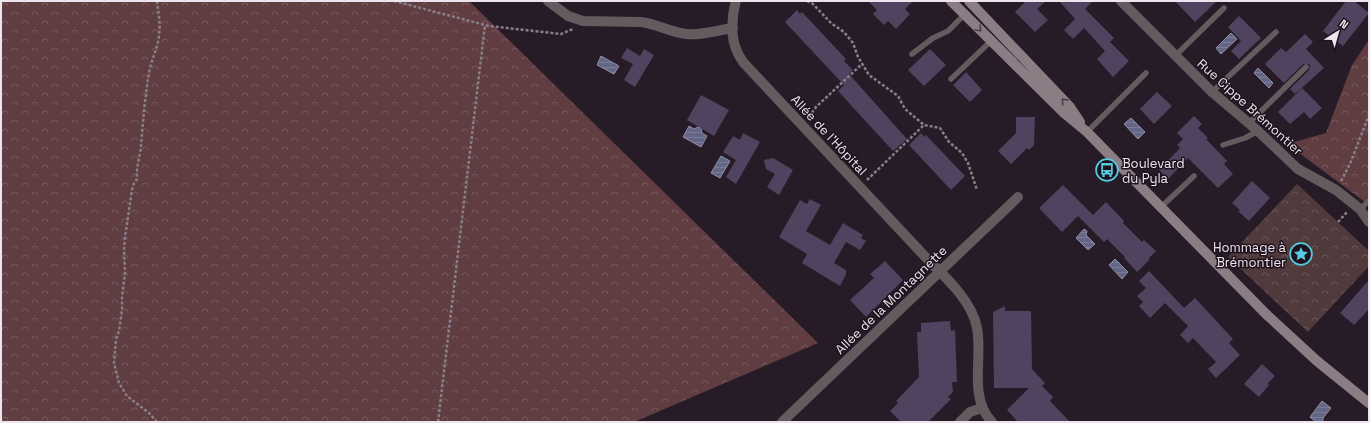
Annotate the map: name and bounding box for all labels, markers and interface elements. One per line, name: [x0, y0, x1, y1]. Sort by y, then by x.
north arrow: [1318, 12, 1358, 52]
text: N: [1337, 16, 1351, 32]
one-way arrow: [974, 24, 982, 32]
street label: Rue Cippe Brémontier: [1194, 55, 1306, 159]
street label: Allée de l’Hôpital: [787, 91, 871, 179]
one-way arrow: [1061, 98, 1068, 105]
place label: Boulevard du Pyla: [1122, 155, 1185, 187]
bus stop icon: Boulevard du Pyla: [1094, 157, 1120, 183]
place label: Hommage à Brémontier: [1213, 239, 1287, 271]
place icon: Hommage à Brémontier: [1288, 241, 1314, 267]
street label: Allée de la Montagnette: [832, 242, 950, 358]

